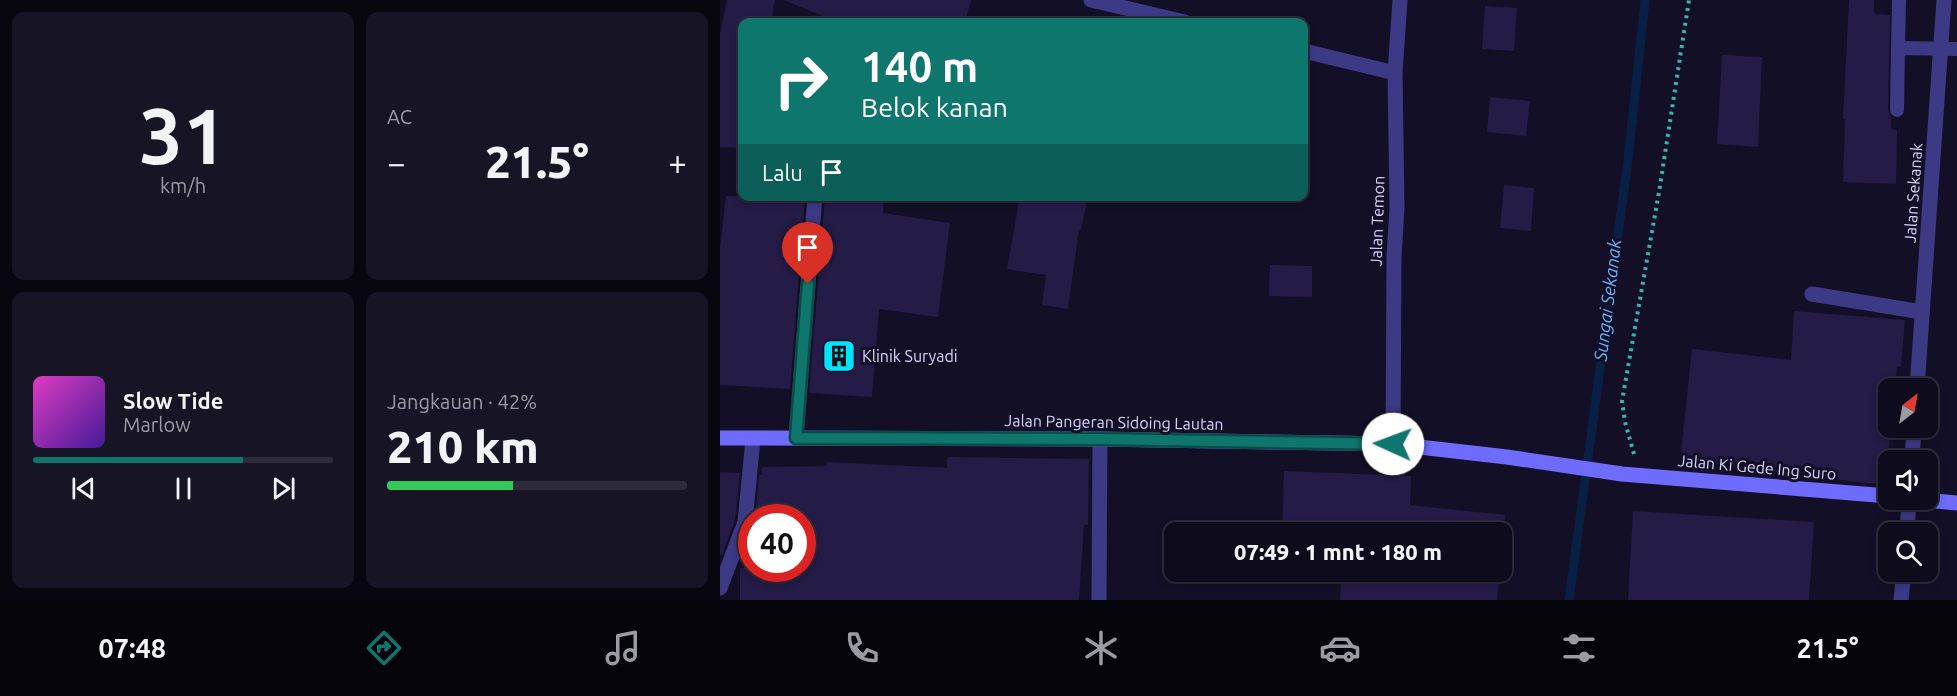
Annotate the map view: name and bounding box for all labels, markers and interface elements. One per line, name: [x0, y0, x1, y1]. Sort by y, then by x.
icon: right: [762, 42, 840, 120]
text: 140 m: [861, 43, 978, 90]
text: 31: [139, 91, 227, 179]
text: Belok kanan: [861, 92, 1008, 122]
text: AC: [387, 105, 412, 128]
text: 21.5°: [485, 136, 589, 187]
street label: Jalan Sekanak: [1901, 142, 1925, 244]
text: −: [387, 144, 406, 181]
text: +: [668, 144, 687, 181]
icon: arrive: [815, 156, 848, 189]
text: Lalu: [762, 160, 803, 185]
text: km/h: [160, 174, 206, 197]
street label: Jalan Temon: [1366, 175, 1388, 267]
pin: [782, 222, 833, 284]
icon: arrive: [791, 231, 824, 264]
water label: Sungai Sekanak: [1589, 237, 1624, 363]
building icon: Klinik Suryadi: [821, 338, 857, 374]
place label: Klinik Suryadi: [862, 347, 958, 365]
north arrow: [1878, 378, 1938, 438]
map controls: [1878, 378, 1938, 582]
text: Slow Tide: [123, 388, 223, 413]
text: Jangkauan · 42%: [387, 390, 537, 413]
street label: Jalan Pangeran Sidoing Lautan: [1004, 411, 1224, 433]
position arrow: [1361, 412, 1425, 476]
text: Marlow: [123, 413, 191, 436]
text: 210 km: [387, 421, 539, 472]
button: sound: [1878, 450, 1938, 510]
street label: Jalan Ki Gede Ing Suro: [1677, 451, 1837, 483]
icon: previous: [67, 472, 100, 505]
icon: pause: [167, 472, 200, 505]
icon: next: [267, 472, 300, 505]
speed limit sign: 40: [738, 504, 816, 582]
button: search: [1878, 522, 1938, 582]
text: 07:49 · 1 mnt · 180 m: [1234, 539, 1442, 564]
icon: directions: [363, 627, 405, 669]
icon: music: [602, 627, 644, 669]
icon: phone: [841, 627, 883, 669]
icon: climate: [1080, 627, 1122, 669]
icon: car: [1319, 627, 1361, 669]
icon: filters: [1558, 627, 1600, 669]
text: 07:48: [98, 633, 166, 663]
text: 21.5°: [1797, 633, 1858, 663]

